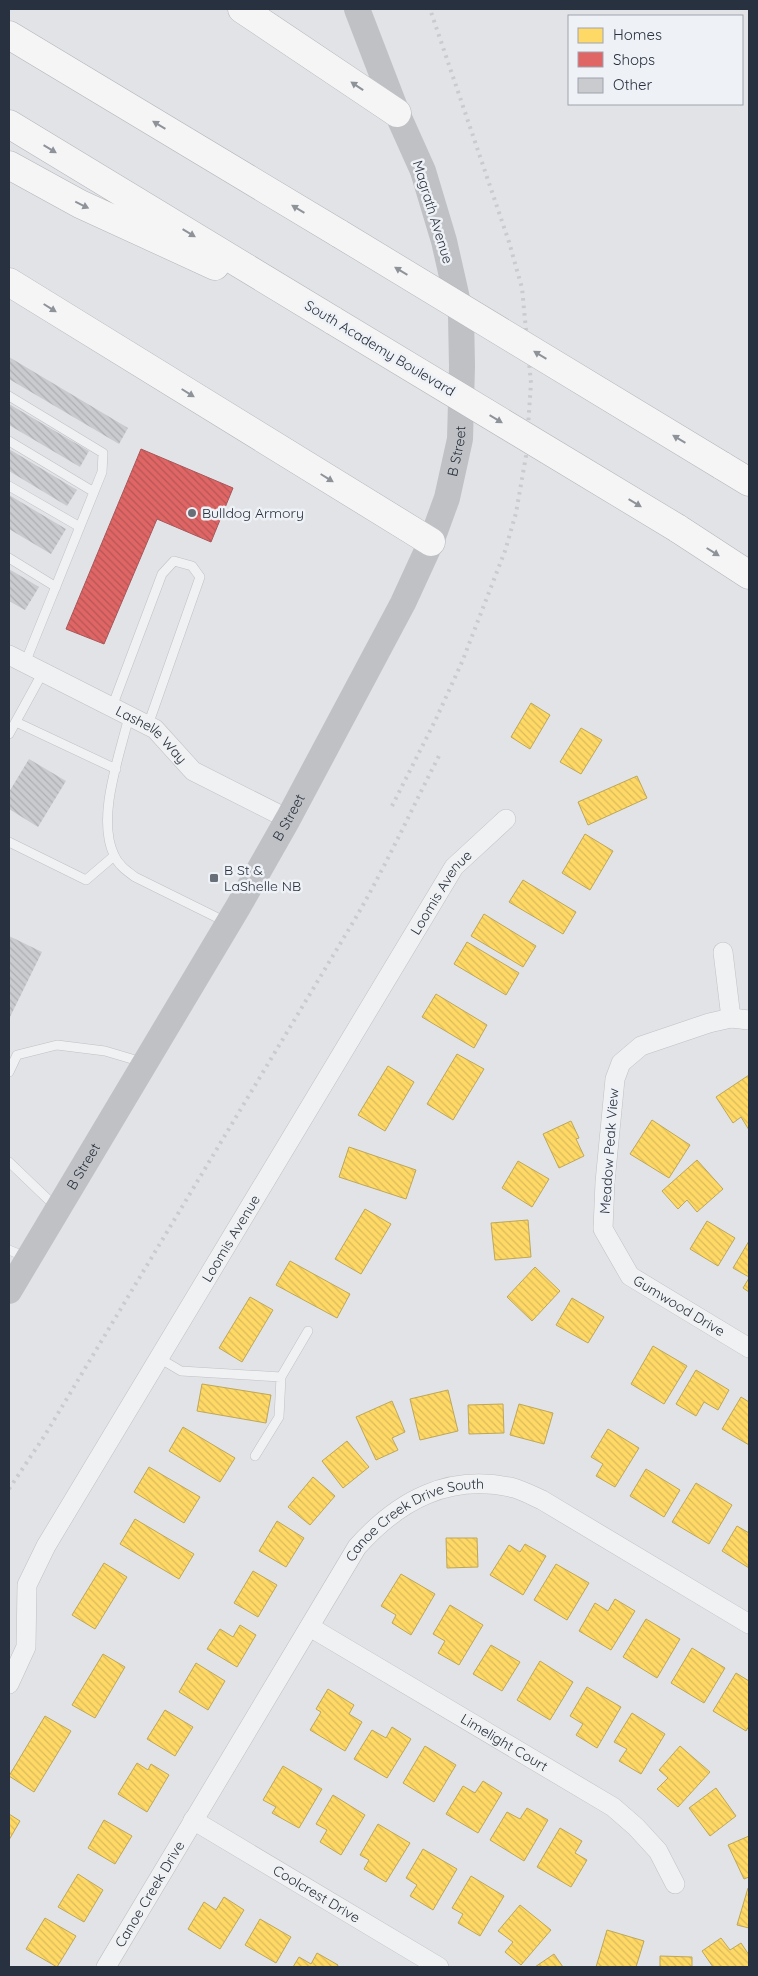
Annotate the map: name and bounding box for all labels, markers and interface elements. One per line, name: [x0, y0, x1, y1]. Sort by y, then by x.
legend: [568, 15, 743, 105]
text: Homes: [613, 25, 662, 44]
text: Shops: [613, 50, 655, 69]
text: Other: [613, 75, 653, 94]
one-way arrow: [350, 81, 364, 91]
one-way arrow: [152, 121, 165, 130]
one-way arrow: [44, 144, 57, 153]
street label: Magrath Avenue: [409, 158, 457, 266]
one-way arrow: [75, 201, 90, 209]
one-way arrow: [291, 205, 304, 214]
one-way arrow: [183, 228, 196, 238]
one-way arrow: [395, 267, 408, 276]
street label: South Academy Boulevard: [302, 296, 458, 400]
one-way arrow: [43, 303, 57, 313]
one-way arrow: [534, 351, 547, 360]
one-way arrow: [182, 389, 195, 398]
one-way arrow: [489, 414, 502, 423]
street label: B Street: [443, 425, 469, 478]
one-way arrow: [673, 435, 686, 444]
one-way arrow: [320, 474, 334, 483]
one-way arrow: [628, 498, 641, 508]
place label: Bulldog Armory: [202, 504, 304, 522]
marker: Bulldog Armory: [186, 507, 198, 519]
one-way arrow: [706, 547, 720, 556]
street label: Lashelle Way: [113, 702, 191, 767]
street label: B Street: [268, 790, 309, 844]
street label: Loomis Avenue: [406, 846, 476, 938]
place label: B St & LaShelle NB: [224, 861, 301, 895]
marker: B St & LaShelle NB: [208, 872, 220, 884]
street label: Meadow Peak View: [596, 1087, 622, 1214]
street label: B Street: [62, 1140, 104, 1193]
street label: Loomis Avenue: [198, 1191, 264, 1285]
street label: Gumwood Drive: [630, 1271, 728, 1340]
street label: Canoe Creek Drive South: [341, 1475, 484, 1565]
street label: Limelight Court: [457, 1710, 551, 1775]
street label: Canoe Creek Drive: [111, 1837, 188, 1951]
street label: Coolcrest Drive: [270, 1861, 364, 1927]

